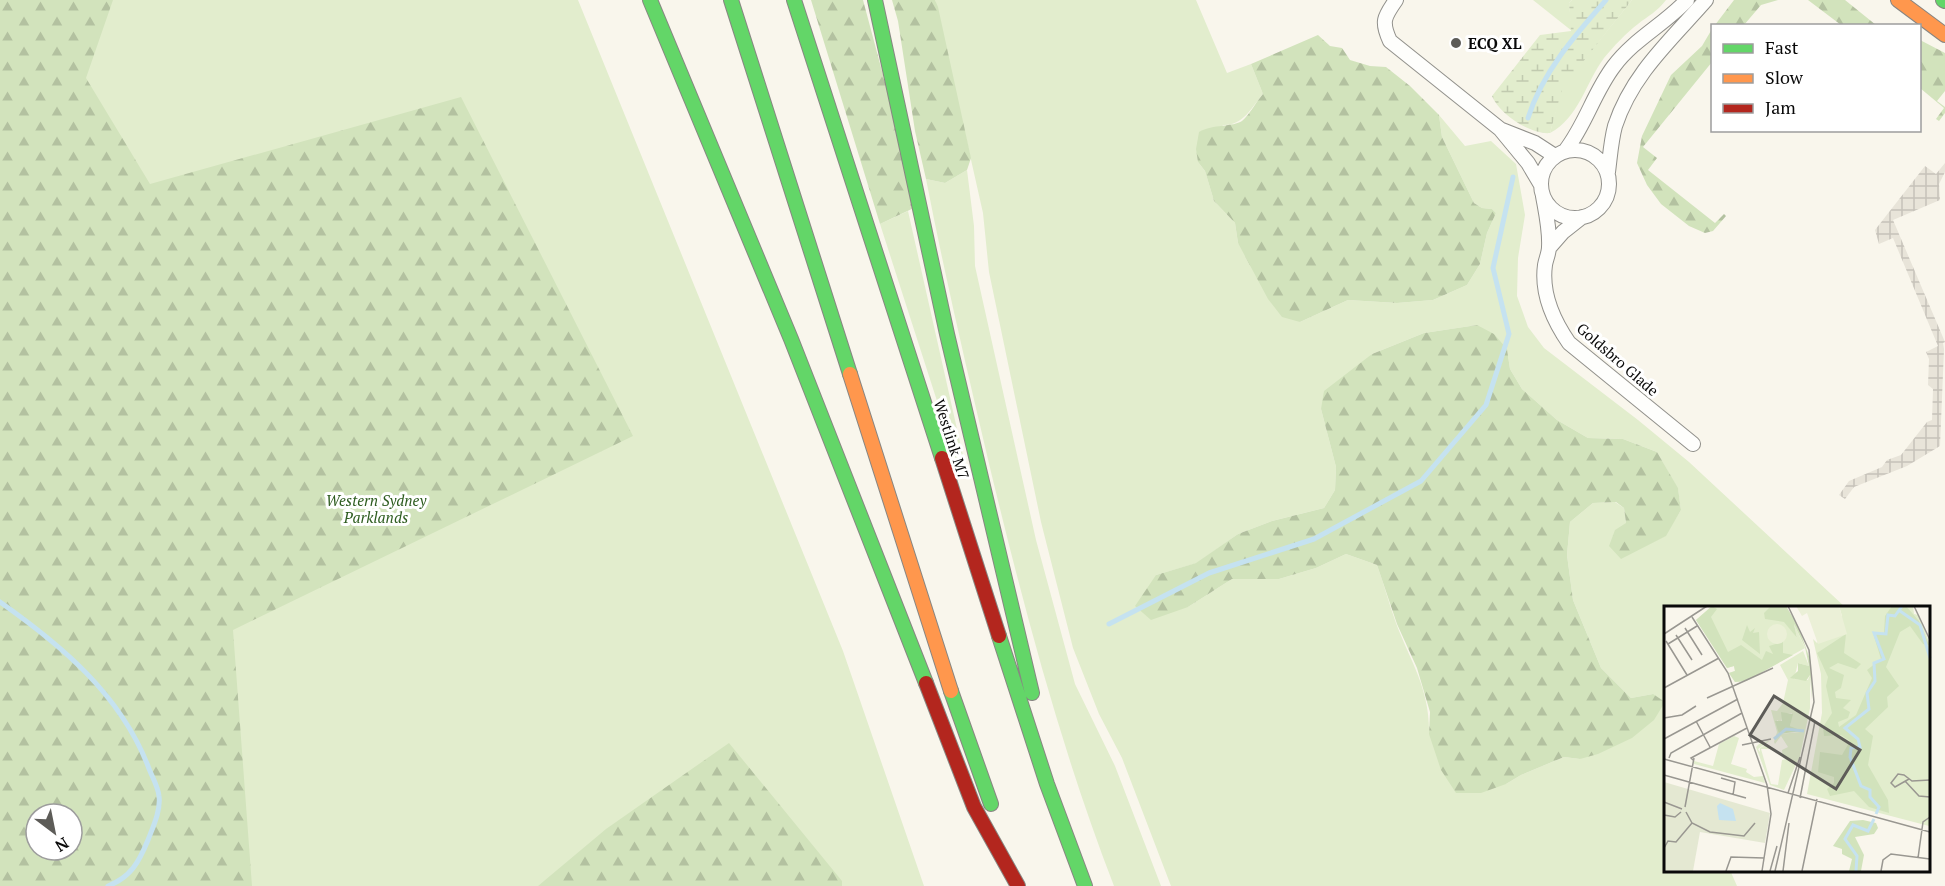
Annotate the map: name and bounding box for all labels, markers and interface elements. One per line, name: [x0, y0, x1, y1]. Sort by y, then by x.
legend: [1711, 24, 1921, 132]
place label: ECQ XL: [1468, 33, 1522, 53]
text: Fast: [1765, 35, 1799, 59]
marker: ECQ XL: [1449, 36, 1463, 50]
text: Slow: [1765, 65, 1804, 89]
text: Jam: [1765, 95, 1796, 119]
street label: Goldsbro Glade: [1573, 318, 1663, 400]
street label: Westlink M7: [930, 396, 974, 482]
park label: Western Sydney Parklands: [326, 490, 427, 527]
inset map: [1664, 606, 1930, 871]
north arrow: [24, 802, 84, 862]
text: N: [51, 832, 73, 857]

